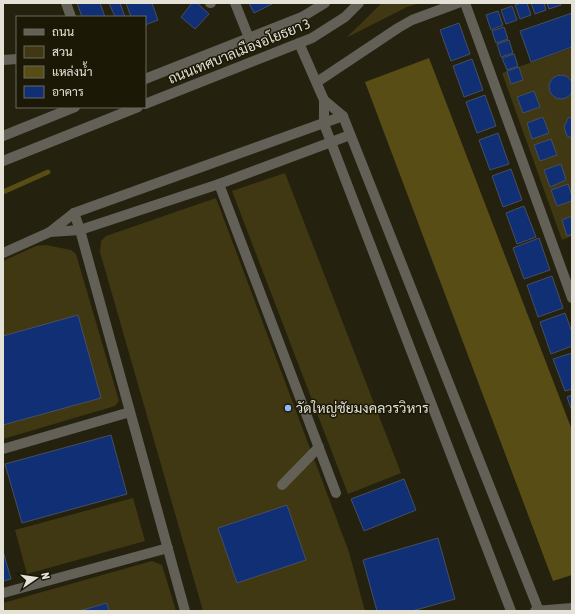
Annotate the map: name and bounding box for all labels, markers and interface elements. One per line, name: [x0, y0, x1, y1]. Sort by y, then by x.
street label: ถนนเทศบาลเมืองอโยธยา 3: [165, 14, 312, 87]
legend: [16, 16, 146, 108]
text: ถนน: [52, 25, 75, 39]
text: สวน: [52, 45, 73, 59]
text: แหล่งน้ำ: [52, 61, 92, 79]
text: อาคาร: [52, 85, 84, 99]
place label: วัดใหญ่ชัยมงคลวรวิหาร: [296, 400, 429, 417]
marker: วัดใหญ่ชัยมงคลวรวิหาร: [283, 403, 293, 413]
north arrow: [16, 558, 56, 598]
text: N: [39, 571, 52, 580]

